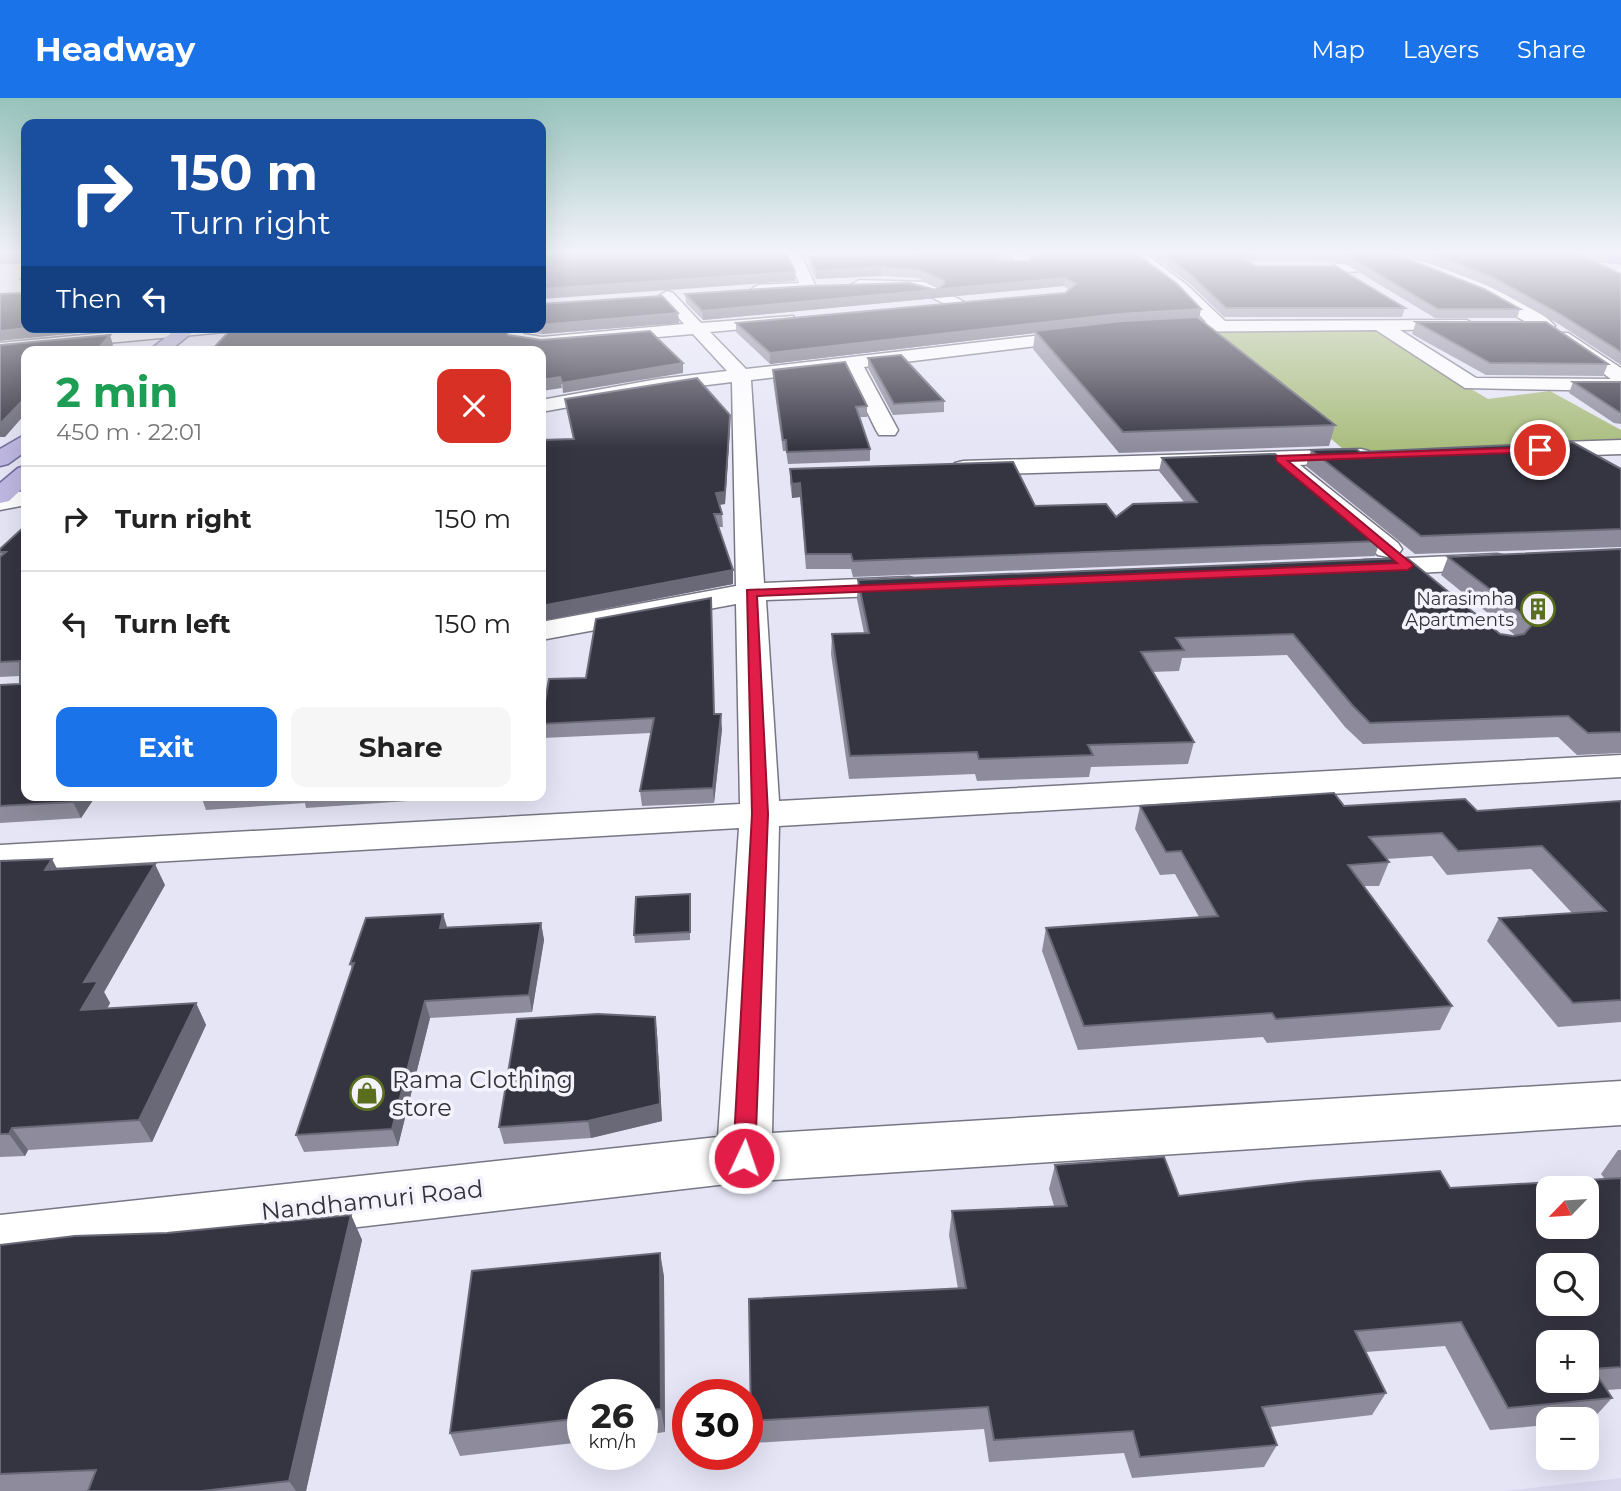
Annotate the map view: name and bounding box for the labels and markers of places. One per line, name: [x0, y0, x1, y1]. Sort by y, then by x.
pin: [1510, 420, 1570, 480]
place label: Narasimha Apartments: [1405, 588, 1514, 631]
building icon: Narasimha Apartments: [1519, 590, 1557, 628]
place label: Rama Clothing store: [392, 1065, 573, 1122]
shop icon: Rama Clothing store: [348, 1074, 386, 1112]

